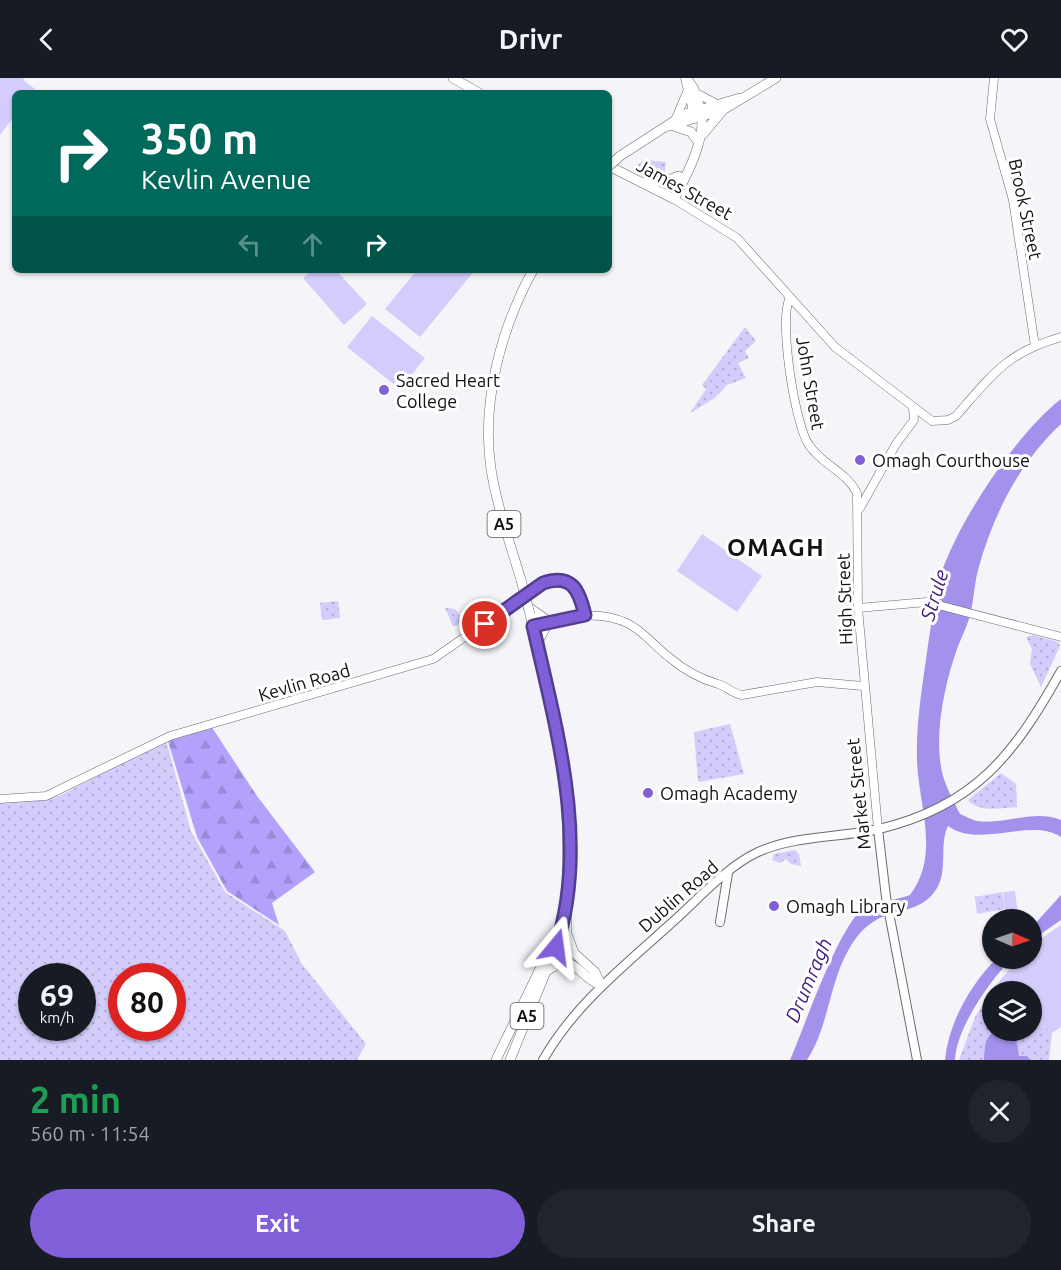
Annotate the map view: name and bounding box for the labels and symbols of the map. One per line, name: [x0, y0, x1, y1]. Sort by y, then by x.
street label: James Street: [634, 155, 736, 223]
street label: Brook Street: [1006, 157, 1046, 261]
street label: John Street: [793, 335, 829, 431]
place label: Sacred Heart College: [396, 370, 500, 411]
marker: Sacred Heart College: [377, 383, 391, 397]
place label: Omagh Courthouse: [872, 450, 1030, 470]
marker: Omagh Courthouse: [853, 453, 867, 467]
road number: A5: [488, 511, 520, 537]
district label: OMAGH: [727, 534, 825, 561]
street label: High Street: [832, 553, 856, 645]
water label: Strule: [915, 567, 953, 624]
pin: [459, 598, 510, 649]
street label: Kevlin Road: [256, 659, 352, 705]
street label: Market Street: [842, 737, 874, 851]
place label: Omagh Academy: [660, 783, 798, 803]
marker: Omagh Academy: [641, 786, 655, 800]
street label: Dublin Road: [634, 856, 722, 936]
place label: Omagh Library: [786, 896, 906, 916]
marker: Omagh Library: [767, 899, 781, 913]
north arrow: [982, 909, 1042, 969]
position arrow: [524, 915, 588, 979]
water label: Drumragh: [780, 934, 836, 1026]
speed limit sign: 80: [108, 963, 186, 1041]
road number: A5: [510, 1003, 544, 1029]

